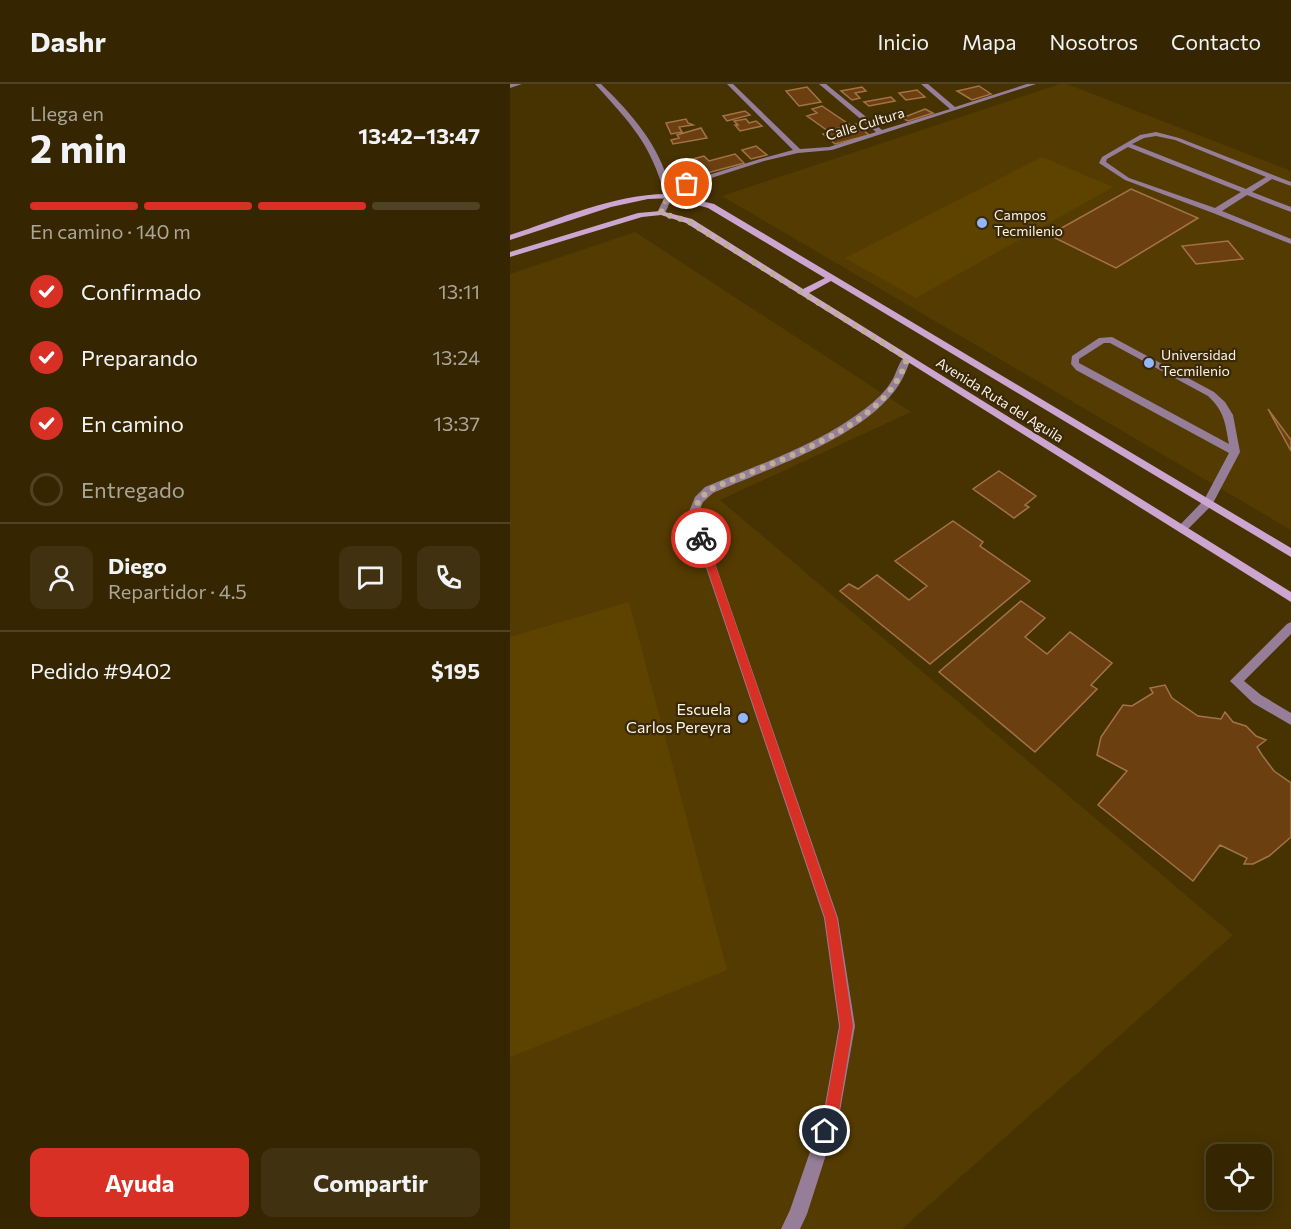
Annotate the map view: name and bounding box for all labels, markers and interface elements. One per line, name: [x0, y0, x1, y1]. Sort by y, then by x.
text: Dashr: [30, 24, 106, 58]
text: Inicio: [877, 29, 929, 54]
text: Mapa: [962, 29, 1016, 54]
text: Nosotros: [1049, 29, 1138, 54]
text: Contacto: [1171, 29, 1261, 54]
text: Llega en: [30, 101, 104, 125]
street label: Calle Cultura: [823, 103, 906, 144]
text: 13:42–13:47: [358, 122, 480, 149]
text: 2 min: [30, 123, 127, 171]
pin: [661, 158, 712, 209]
icon: bag: [670, 167, 703, 200]
place label: Campos Tecmilenio: [994, 206, 1063, 239]
marker: Campos Tecmilenio: [975, 216, 989, 230]
text: En camino · 140 m: [30, 219, 191, 243]
icon: check: [30, 275, 63, 308]
text: Confirmado: [81, 278, 202, 305]
text: 13:11: [438, 279, 480, 303]
icon: check: [30, 341, 63, 374]
text: Preparando: [81, 344, 198, 371]
text: 13:24: [433, 345, 480, 369]
place label: Universidad Tecmilenio: [1161, 346, 1236, 379]
street label: Avenida Ruta del Aguila: [933, 353, 1067, 446]
marker: Universidad Tecmilenio: [1142, 356, 1156, 370]
icon: check: [30, 407, 63, 440]
text: En camino: [81, 410, 184, 437]
text: 13:37: [433, 411, 480, 435]
text: Entregado: [81, 476, 185, 503]
courier: [671, 508, 731, 568]
icon: bike: [685, 522, 718, 555]
button: person: [30, 546, 93, 609]
button: chat: [339, 546, 402, 609]
button: phone: [417, 546, 480, 609]
text: Diego: [108, 552, 167, 579]
text: Repartidor · 4.5: [108, 579, 247, 603]
text: Pedido #9402: [30, 657, 172, 684]
text: $195: [431, 657, 480, 684]
place label: Escuela Carlos Pereyra: [626, 699, 731, 736]
marker: Escuela Carlos Pereyra: [736, 711, 750, 725]
pin: [799, 1105, 850, 1156]
icon: home: [808, 1114, 841, 1147]
map controls: [1206, 1144, 1272, 1210]
button: locate: [1206, 1144, 1272, 1210]
button: Ayuda: [30, 1148, 249, 1217]
button: Compartir: [261, 1148, 480, 1217]

